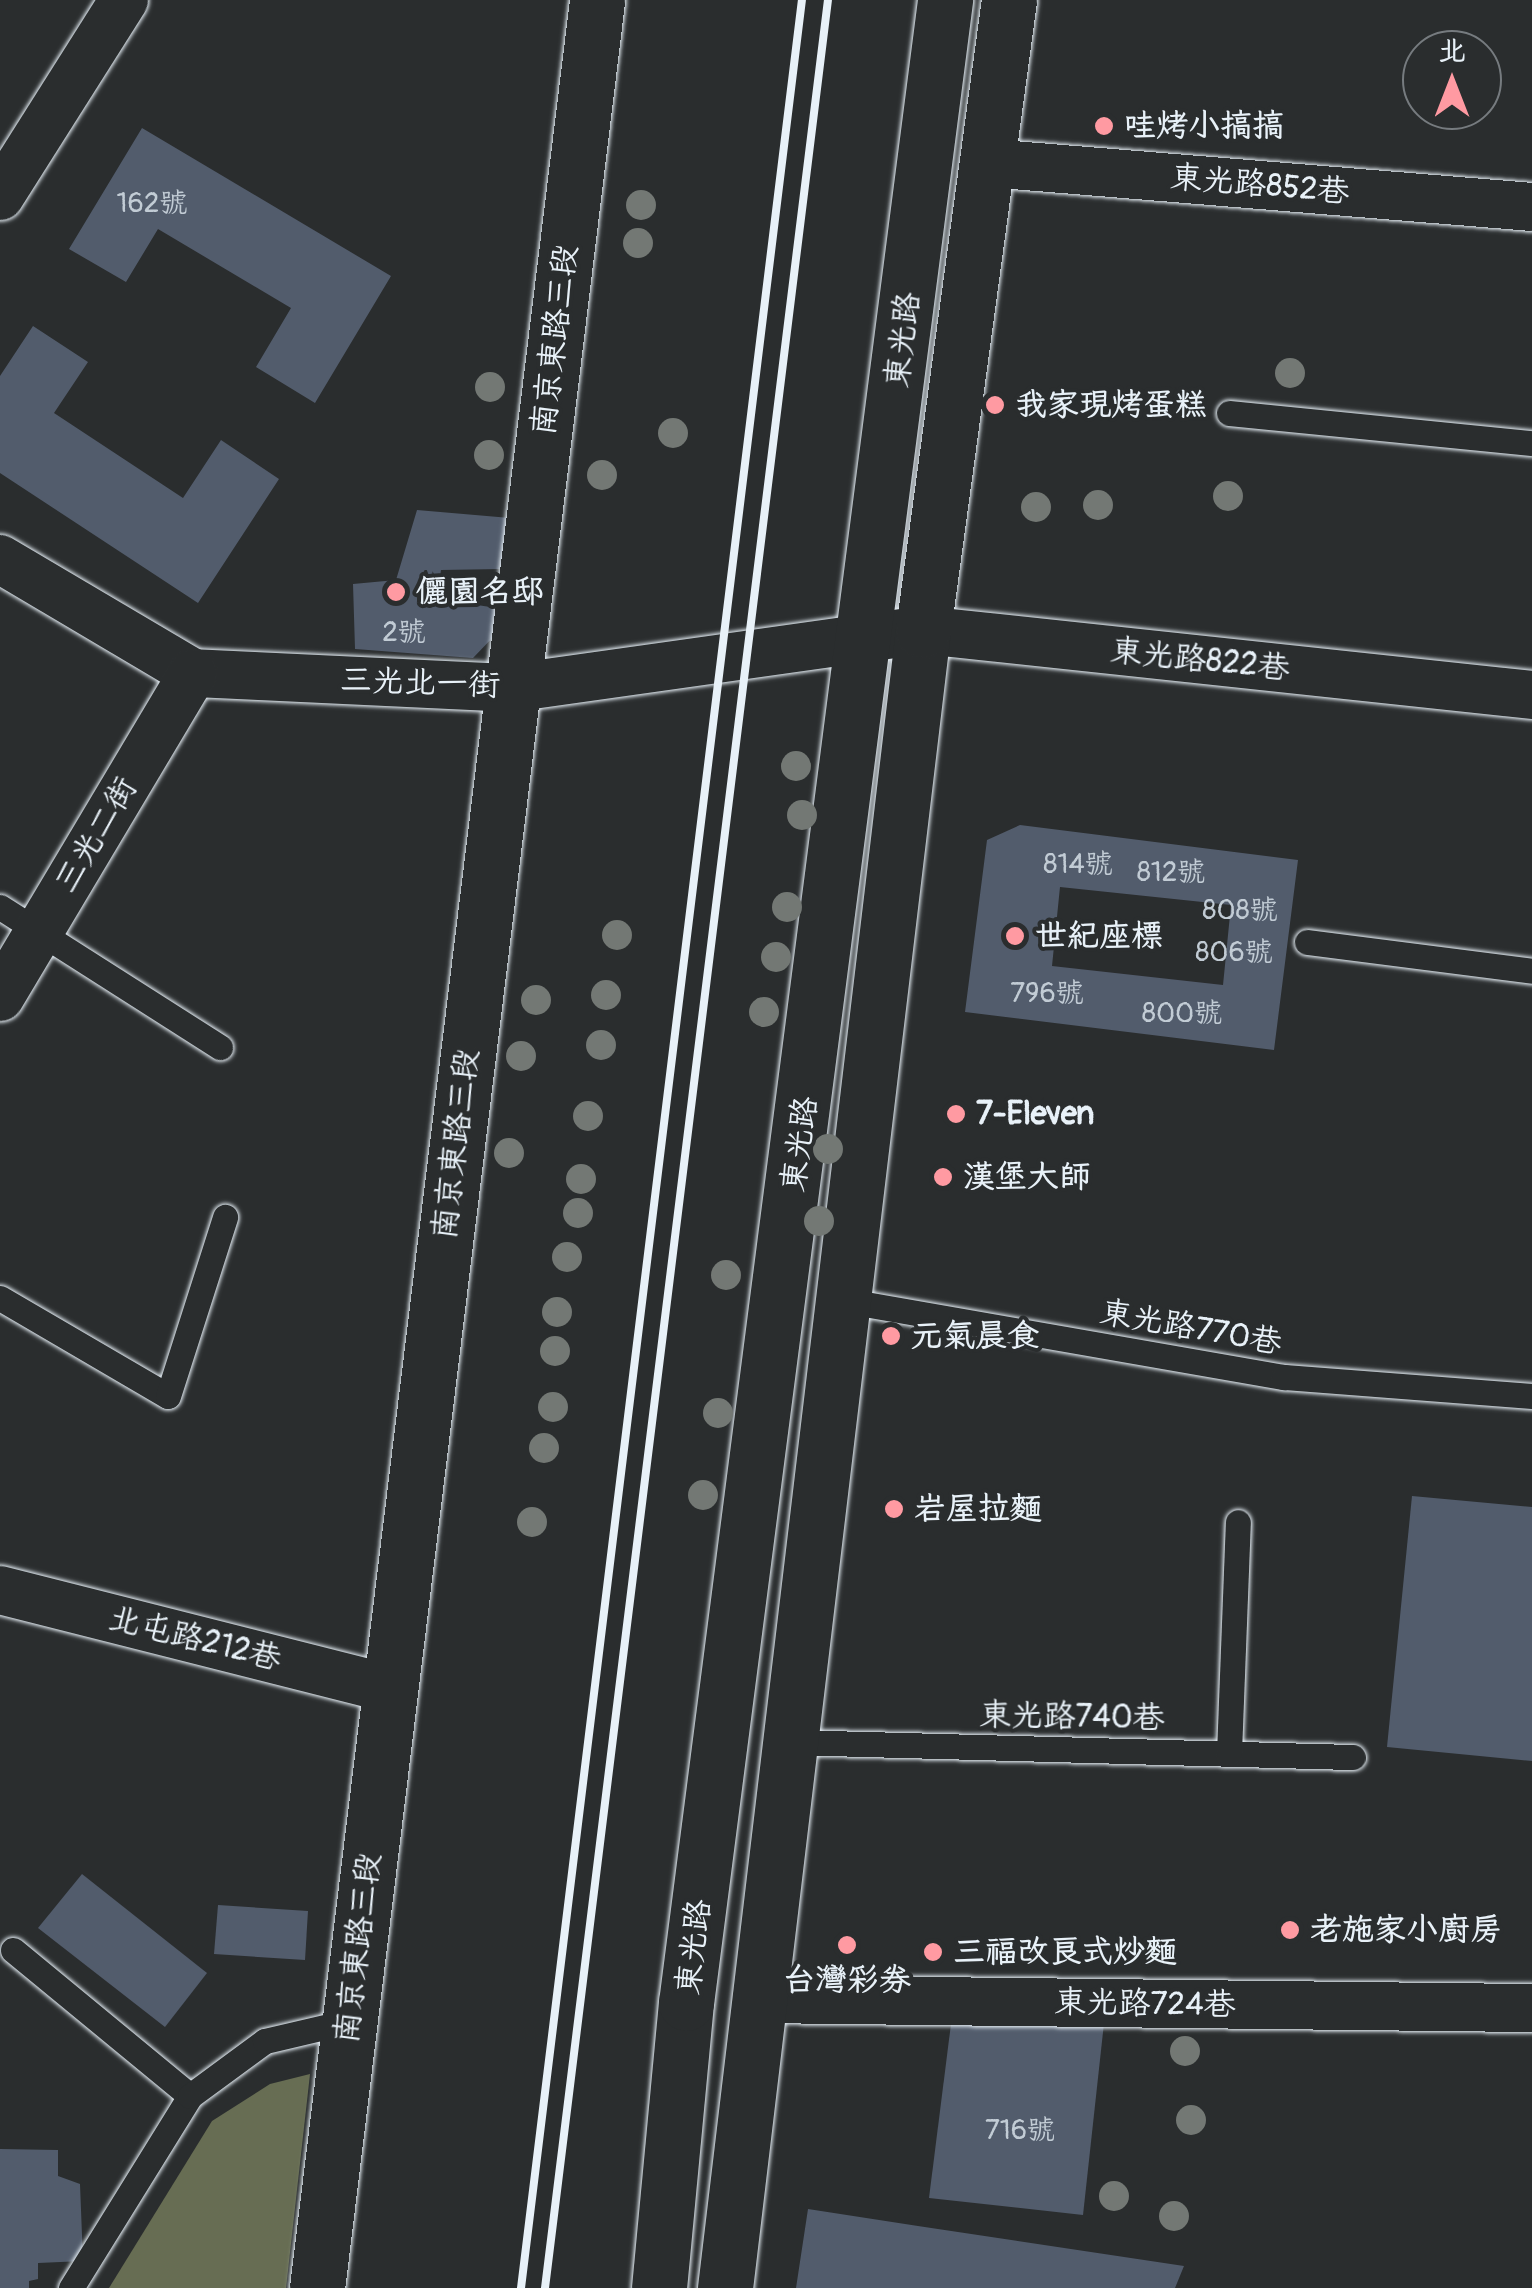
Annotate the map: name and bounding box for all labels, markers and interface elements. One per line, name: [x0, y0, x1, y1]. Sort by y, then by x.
north arrow: [1402, 30, 1502, 130]
text: 北: [1438, 34, 1466, 69]
place label: 哇烤小搞搞: [1124, 107, 1284, 145]
marker: 哇烤小搞搞: [1093, 115, 1115, 137]
street label: 東光路852巷: [1169, 158, 1351, 212]
house number: 162號: [117, 187, 187, 221]
street label: 南京東路三段: [524, 242, 586, 438]
street label: 東光路: [878, 290, 928, 390]
place label: 我家現烤蛋糕: [1015, 386, 1207, 424]
marker: 我家現烤蛋糕: [984, 394, 1006, 416]
place label: 儷園名邸: [416, 573, 544, 611]
marker: 儷園名邸: [385, 581, 407, 603]
house number: 2號: [382, 616, 426, 650]
street label: 東光路822巷: [1109, 632, 1291, 688]
street label: 三光北一街: [339, 661, 501, 705]
street label: 三光二街: [47, 770, 145, 900]
house number: 814號: [1043, 848, 1113, 882]
house number: 812號: [1137, 856, 1205, 890]
house number: 808號: [1202, 894, 1278, 928]
place label: 世紀座標: [1035, 917, 1163, 955]
marker: 世紀座標: [1004, 925, 1026, 947]
house number: 806號: [1195, 936, 1273, 970]
house number: 796號: [1010, 977, 1084, 1011]
house number: 800號: [1142, 997, 1222, 1031]
street label: 南京東路三段: [425, 1046, 487, 1242]
street label: 東光路: [774, 1094, 826, 1194]
place label: 7-Eleven: [976, 1095, 1094, 1133]
marker: 7-Eleven: [945, 1103, 967, 1125]
place label: 漢堡大師: [963, 1158, 1091, 1196]
marker: 漢堡大師: [932, 1166, 954, 1188]
street label: 東光路770巷: [1097, 1293, 1285, 1363]
place label: 元氣晨食: [911, 1317, 1039, 1355]
marker: 元氣晨食: [880, 1325, 902, 1347]
place label: 岩屋拉麵: [914, 1490, 1042, 1528]
marker: 岩屋拉麵: [883, 1498, 905, 1520]
street label: 北屯路212巷: [105, 1599, 285, 1679]
street label: 東光路740巷: [979, 1696, 1165, 1738]
street label: 南京東路三段: [327, 1850, 389, 2046]
street label: 東光路: [669, 1897, 719, 1997]
place label: 老施家小廚房: [1310, 1911, 1502, 1949]
marker: 老施家小廚房: [1279, 1919, 1301, 1941]
place label: 三福改良式炒麵: [953, 1933, 1177, 1971]
marker: 台灣彩券: [836, 1934, 858, 1956]
marker: 三福改良式炒麵: [922, 1941, 944, 1963]
place label: 台灣彩券: [783, 1961, 911, 1999]
street label: 東光路724巷: [1054, 1983, 1236, 2025]
house number: 716號: [985, 2114, 1055, 2148]

